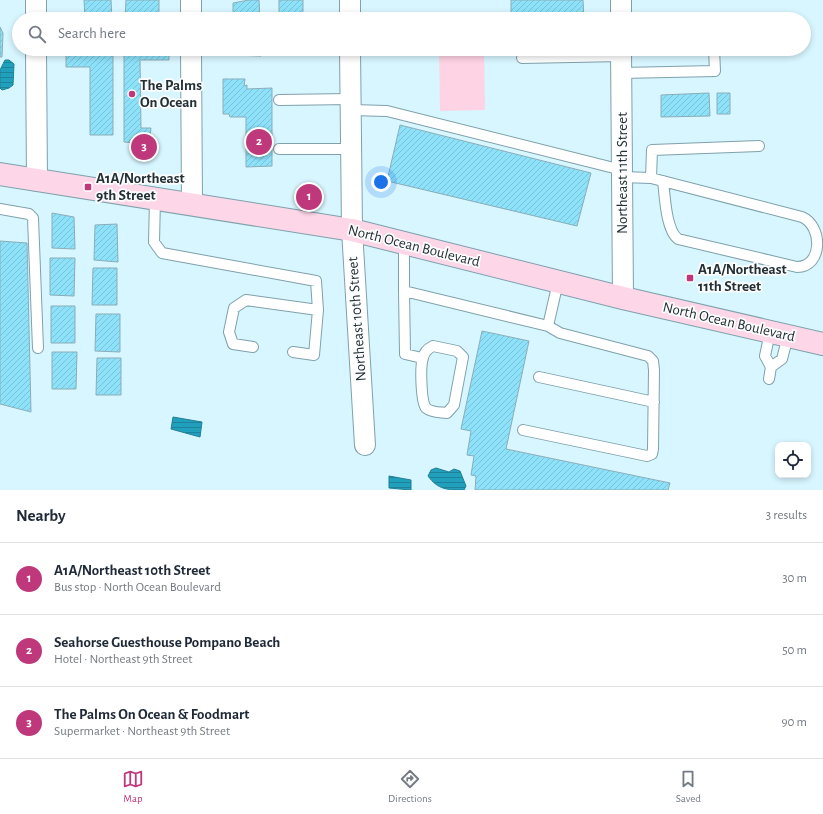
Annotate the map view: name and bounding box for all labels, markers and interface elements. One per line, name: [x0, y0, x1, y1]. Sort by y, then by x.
search box: [12, 12, 811, 56]
icon: search: [26, 23, 48, 45]
text: Search here: [58, 26, 126, 41]
place label: The Palms On Ocean: [140, 78, 202, 110]
marker: The Palms On Ocean: [127, 89, 137, 99]
street label: Northeast 11th Street: [615, 112, 630, 234]
pin: 2: [246, 127, 272, 157]
pin: 3: [131, 132, 157, 162]
place label: A1A/Northeast 9th Street: [96, 171, 185, 203]
your location: [371, 172, 391, 192]
marker: A1A/Northeast 9th Street: [83, 182, 93, 192]
pin: 1: [296, 182, 322, 212]
street label: North Ocean Boulevard: [347, 222, 482, 270]
street label: Northeast 10th Street: [345, 256, 369, 382]
place label: A1A/Northeast 11th Street: [698, 262, 787, 294]
marker: A1A/Northeast 11th Street: [685, 273, 695, 283]
street label: North Ocean Boulevard: [661, 299, 797, 345]
map controls: [775, 442, 811, 478]
button: locate: [775, 442, 811, 478]
text: Nearby: [16, 507, 66, 524]
text: 3 results: [766, 509, 807, 522]
text: A1A/Northeast 10th Street: [54, 563, 210, 578]
text: 1: [27, 572, 31, 585]
text: 30 m: [782, 572, 807, 585]
text: Bus stop · North Ocean Boulevard: [54, 581, 221, 594]
text: Seahorse Guesthouse Pompano Beach: [54, 635, 280, 650]
text: 2: [26, 644, 32, 657]
text: 50 m: [782, 644, 807, 657]
text: Hotel · Northeast 9th Street: [54, 653, 192, 666]
text: The Palms On Ocean & Foodmart: [54, 707, 249, 722]
text: 3: [26, 716, 32, 729]
text: 90 m: [781, 716, 807, 729]
text: Supermarket · Northeast 9th Street: [54, 725, 230, 738]
tab: Map: [122, 768, 144, 805]
tab: Directions: [388, 768, 432, 805]
tab: Saved: [676, 768, 701, 805]

